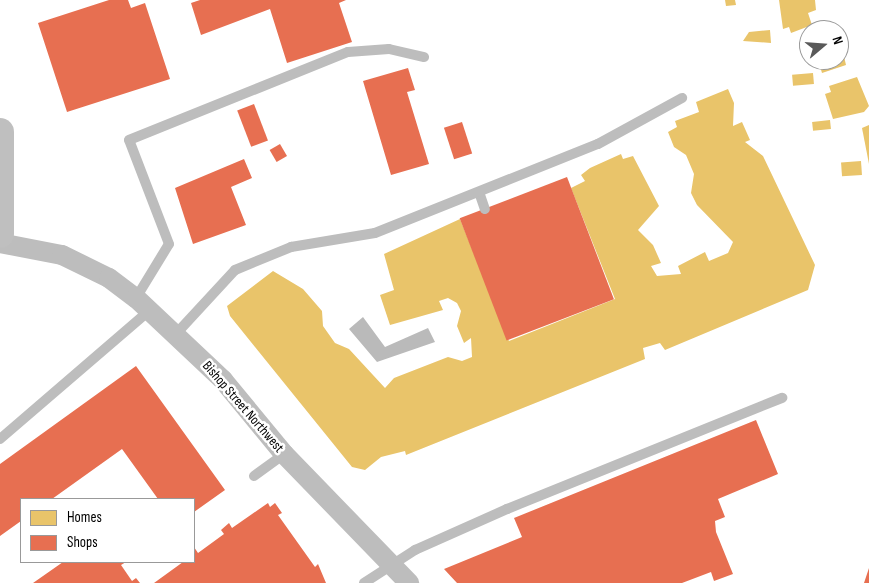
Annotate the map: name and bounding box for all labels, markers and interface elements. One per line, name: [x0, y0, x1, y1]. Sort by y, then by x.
north arrow: [799, 20, 849, 70]
text: N: [829, 34, 847, 47]
street label: Bishop Street Northwest: [199, 358, 287, 456]
legend: [20, 498, 195, 563]
text: Homes: [67, 508, 102, 527]
text: Shops: [67, 533, 98, 552]

